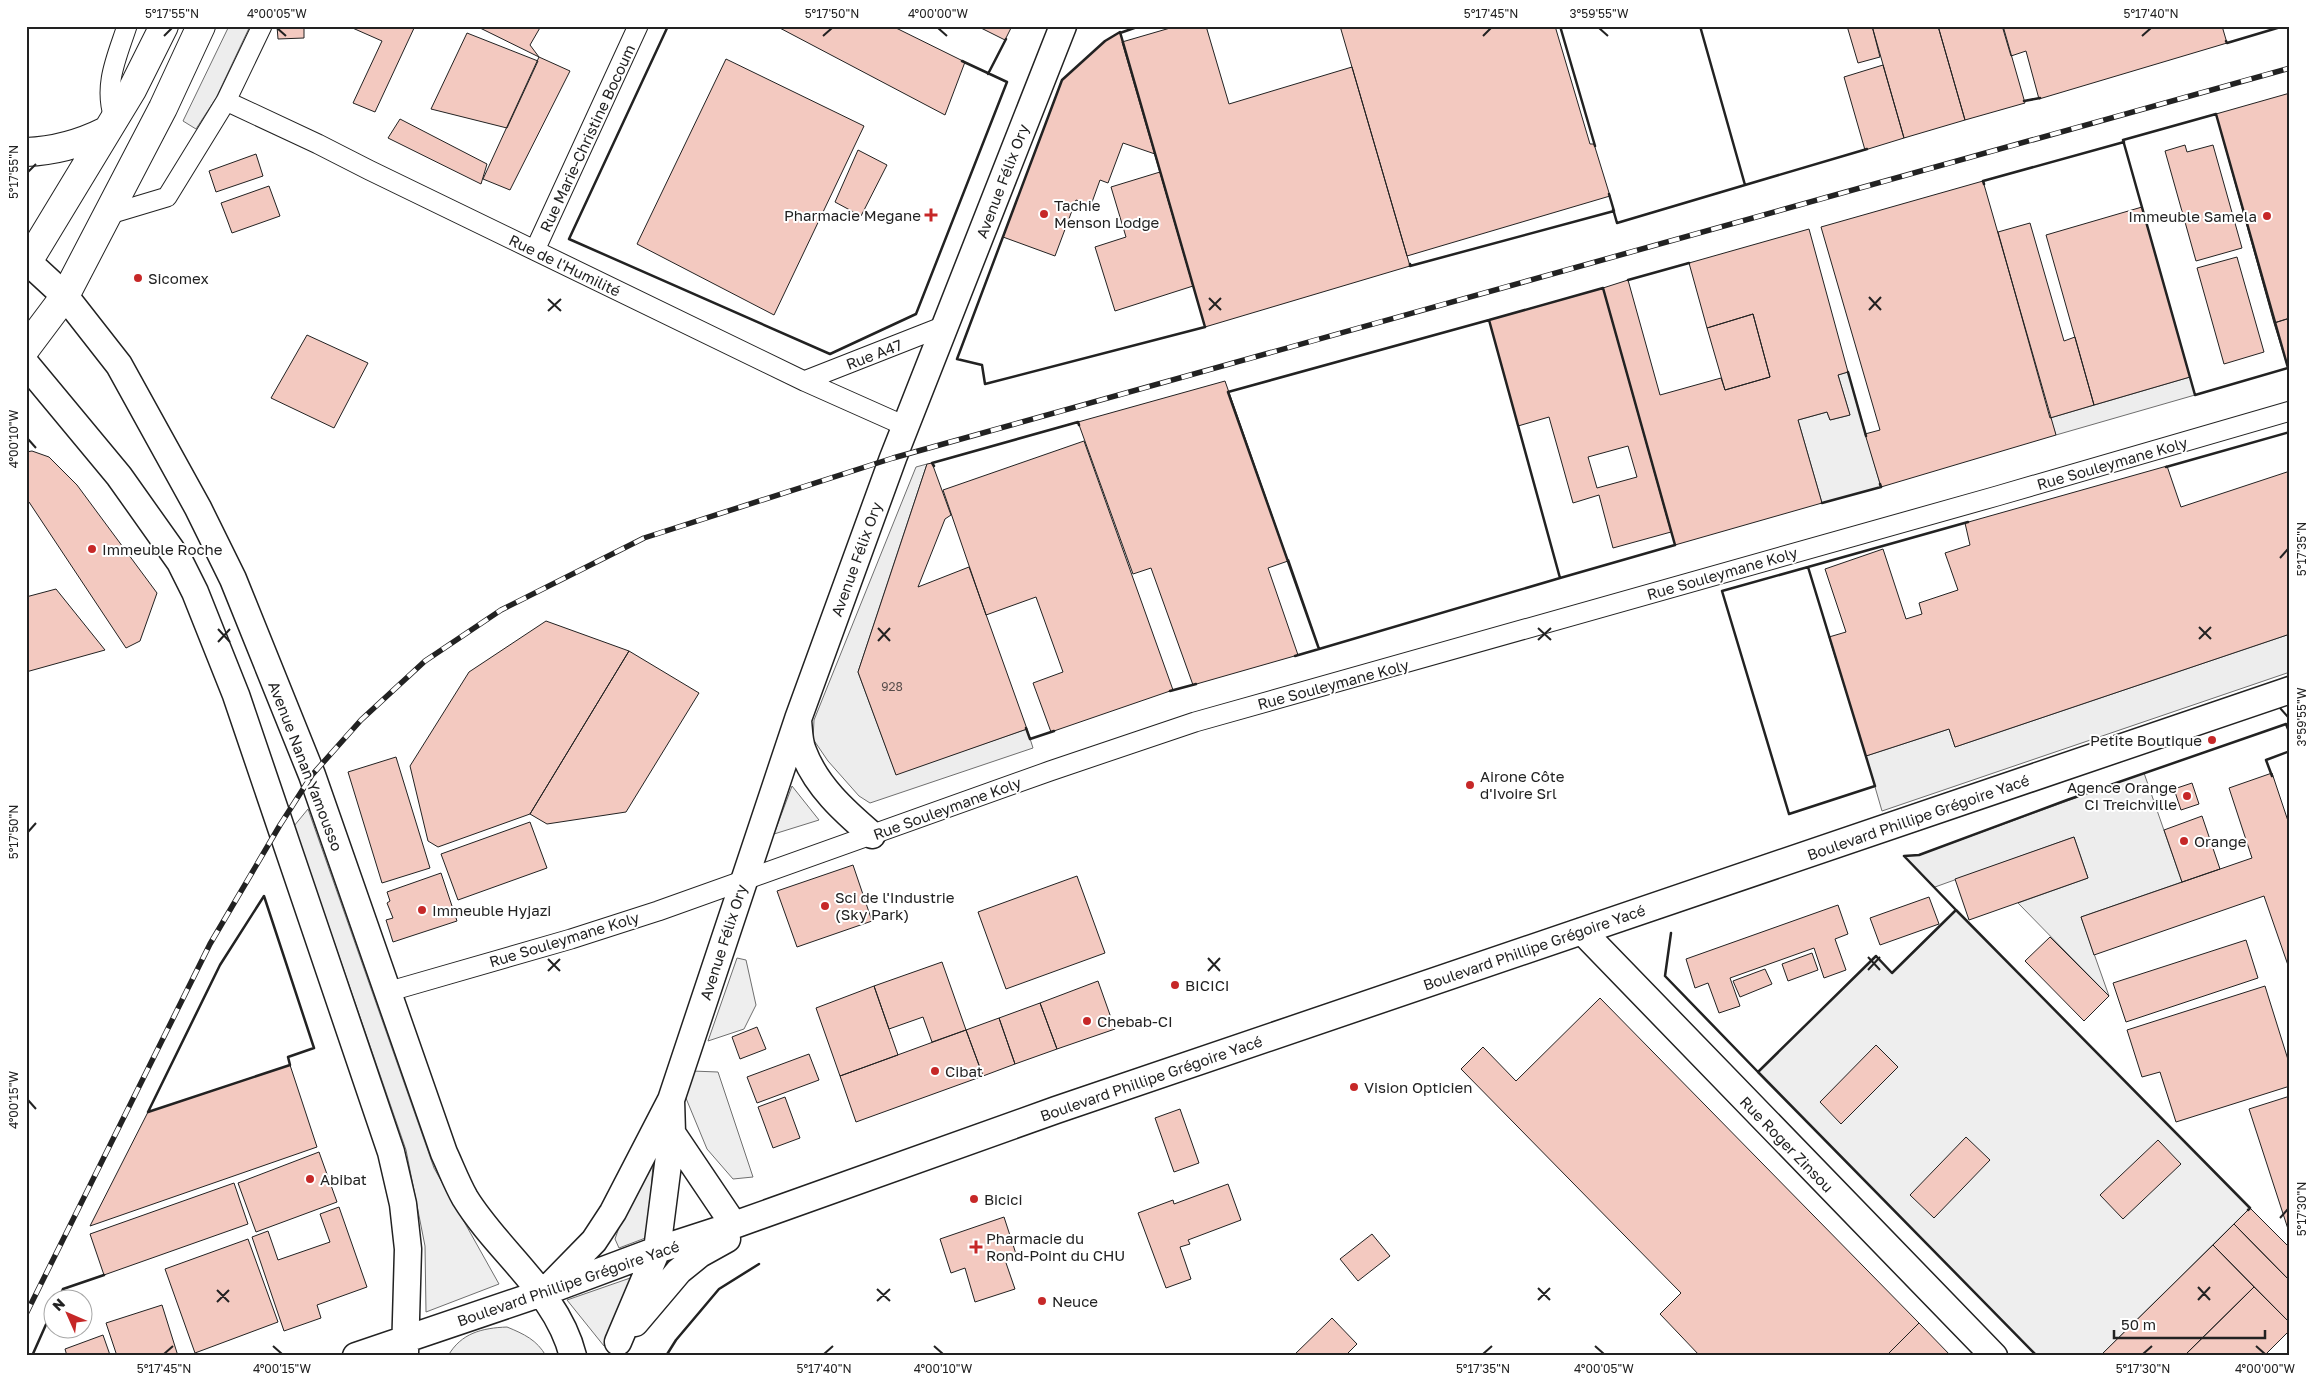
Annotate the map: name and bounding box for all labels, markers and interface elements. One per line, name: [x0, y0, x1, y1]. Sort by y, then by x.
text: 5°17'55"N: [145, 6, 199, 21]
text: 4°00'05"W: [247, 6, 307, 21]
text: 5°17'50"N: [805, 6, 859, 21]
text: 4°00'00"W: [908, 6, 969, 21]
text: 5°17'45"N: [1464, 6, 1518, 21]
text: 3°59'55"W: [1570, 6, 1629, 21]
text: 5°17'40"N: [2123, 6, 2179, 21]
street label: Rue Marie-Christine Bocoum: [536, 41, 638, 235]
street label: Avenue Félix Ory: [972, 121, 1032, 241]
text: 5°17'55"N: [6, 145, 21, 199]
place label: Tachie Menson Lodge: [1054, 196, 1160, 231]
place label: Pharmacie Megane: [784, 206, 921, 224]
place label: Immeuble Samela: [2128, 207, 2257, 225]
marker: Tachie Menson Lodge: [1038, 208, 1050, 220]
marker: Pharmacie Megane: [925, 209, 937, 221]
marker: Immeuble Samela: [2261, 210, 2273, 222]
street label: Rue de l'Humilité: [506, 230, 624, 300]
place label: Sicomex: [148, 269, 209, 287]
marker: Sicomex: [132, 272, 144, 284]
street label: Rue A47: [843, 335, 905, 373]
text: 4°00'10"W: [6, 409, 21, 468]
street label: Rue Souleymane Koly: [2035, 433, 2190, 493]
street label: Avenue Félix Ory: [827, 499, 885, 619]
text: 5°17'35"N: [2294, 522, 2309, 576]
place label: Immeuble Roche: [102, 540, 223, 558]
marker: Immeuble Roche: [86, 543, 98, 555]
street label: Rue Souleymane Koly: [1645, 543, 1800, 603]
street label: Rue Souleymane Koly: [1255, 655, 1411, 713]
street label: Avenue Nanan Yamousso: [265, 679, 347, 853]
house number: 928: [881, 679, 903, 694]
text: 3°59'55"W: [2294, 687, 2309, 746]
place label: Petite Boutique: [2090, 731, 2202, 749]
marker: Petite Boutique: [2206, 734, 2218, 746]
place label: Airone Côte d'Ivoire Srl: [1480, 767, 1565, 802]
street label: Boulevard Phillipe Grégoire Yacé: [1805, 770, 2032, 864]
street label: Rue Souleymane Koly: [871, 773, 1024, 843]
place label: Agence Orange CI Treichville: [2067, 778, 2177, 813]
marker: Airone Côte d'Ivoire Srl: [1464, 779, 1476, 791]
marker: Agence Orange CI Treichville: [2181, 790, 2193, 802]
text: 5°17'50"N: [6, 805, 21, 859]
place label: Orange: [2194, 832, 2247, 850]
marker: Orange: [2178, 835, 2190, 847]
street label: Avenue Félix Ory: [696, 881, 750, 1002]
place label: Sci de l'Industrie (Sky Park): [835, 888, 955, 923]
marker: Sci de l'Industrie (Sky Park): [819, 900, 831, 912]
street label: Boulevard Phillipe Grégoire Yacé: [1421, 900, 1648, 994]
place label: Immeuble Hyjazi: [432, 901, 551, 919]
marker: Immeuble Hyjazi: [416, 904, 428, 916]
street label: Rue Souleymane Koly: [487, 907, 642, 970]
place label: BICICI: [1185, 976, 1230, 994]
marker: BICICI: [1169, 979, 1181, 991]
place label: Chebab-CI: [1097, 1012, 1173, 1030]
marker: Chebab-CI: [1081, 1015, 1093, 1027]
street label: Boulevard Phillipe Grégoire Yacé: [1038, 1031, 1265, 1125]
place label: Cibat: [945, 1062, 983, 1080]
marker: Cibat: [929, 1065, 941, 1077]
text: 4°00'15"W: [6, 1070, 21, 1129]
place label: Vision Opticien: [1364, 1078, 1472, 1096]
marker: Vision Opticien: [1348, 1081, 1360, 1093]
street label: Rue Roger Zinsou: [1737, 1092, 1837, 1196]
place label: Abibat: [320, 1170, 367, 1188]
marker: Abibat: [304, 1173, 316, 1185]
text: 5°17'30"N: [2294, 1182, 2309, 1236]
place label: Bicici: [984, 1190, 1022, 1208]
marker: Bicici: [968, 1193, 980, 1205]
place label: Pharmacie du Rond-Point du CHU: [986, 1229, 1125, 1264]
street label: Boulevard Phillipe Grégoire Yacé: [455, 1236, 682, 1330]
marker: Pharmacie du Rond-Point du CHU: [970, 1241, 982, 1253]
north arrow: [42, 1290, 92, 1340]
place label: Neuce: [1052, 1292, 1098, 1310]
text: N: [49, 1295, 68, 1314]
marker: Neuce: [1036, 1295, 1048, 1307]
scale bar: [2114, 1307, 2265, 1339]
text: 50 m: [2121, 1315, 2156, 1333]
text: 5°17'45"N: [137, 1361, 191, 1376]
text: 4°00'15"W: [253, 1361, 312, 1376]
text: 5°17'40"N: [796, 1361, 852, 1376]
text: 4°00'10"W: [914, 1361, 973, 1376]
text: 5°17'35"N: [1456, 1361, 1510, 1376]
text: 4°00'05"W: [1574, 1361, 1634, 1376]
text: 5°17'30"N: [2116, 1361, 2170, 1376]
text: 4°00'00"W: [2235, 1361, 2296, 1376]

